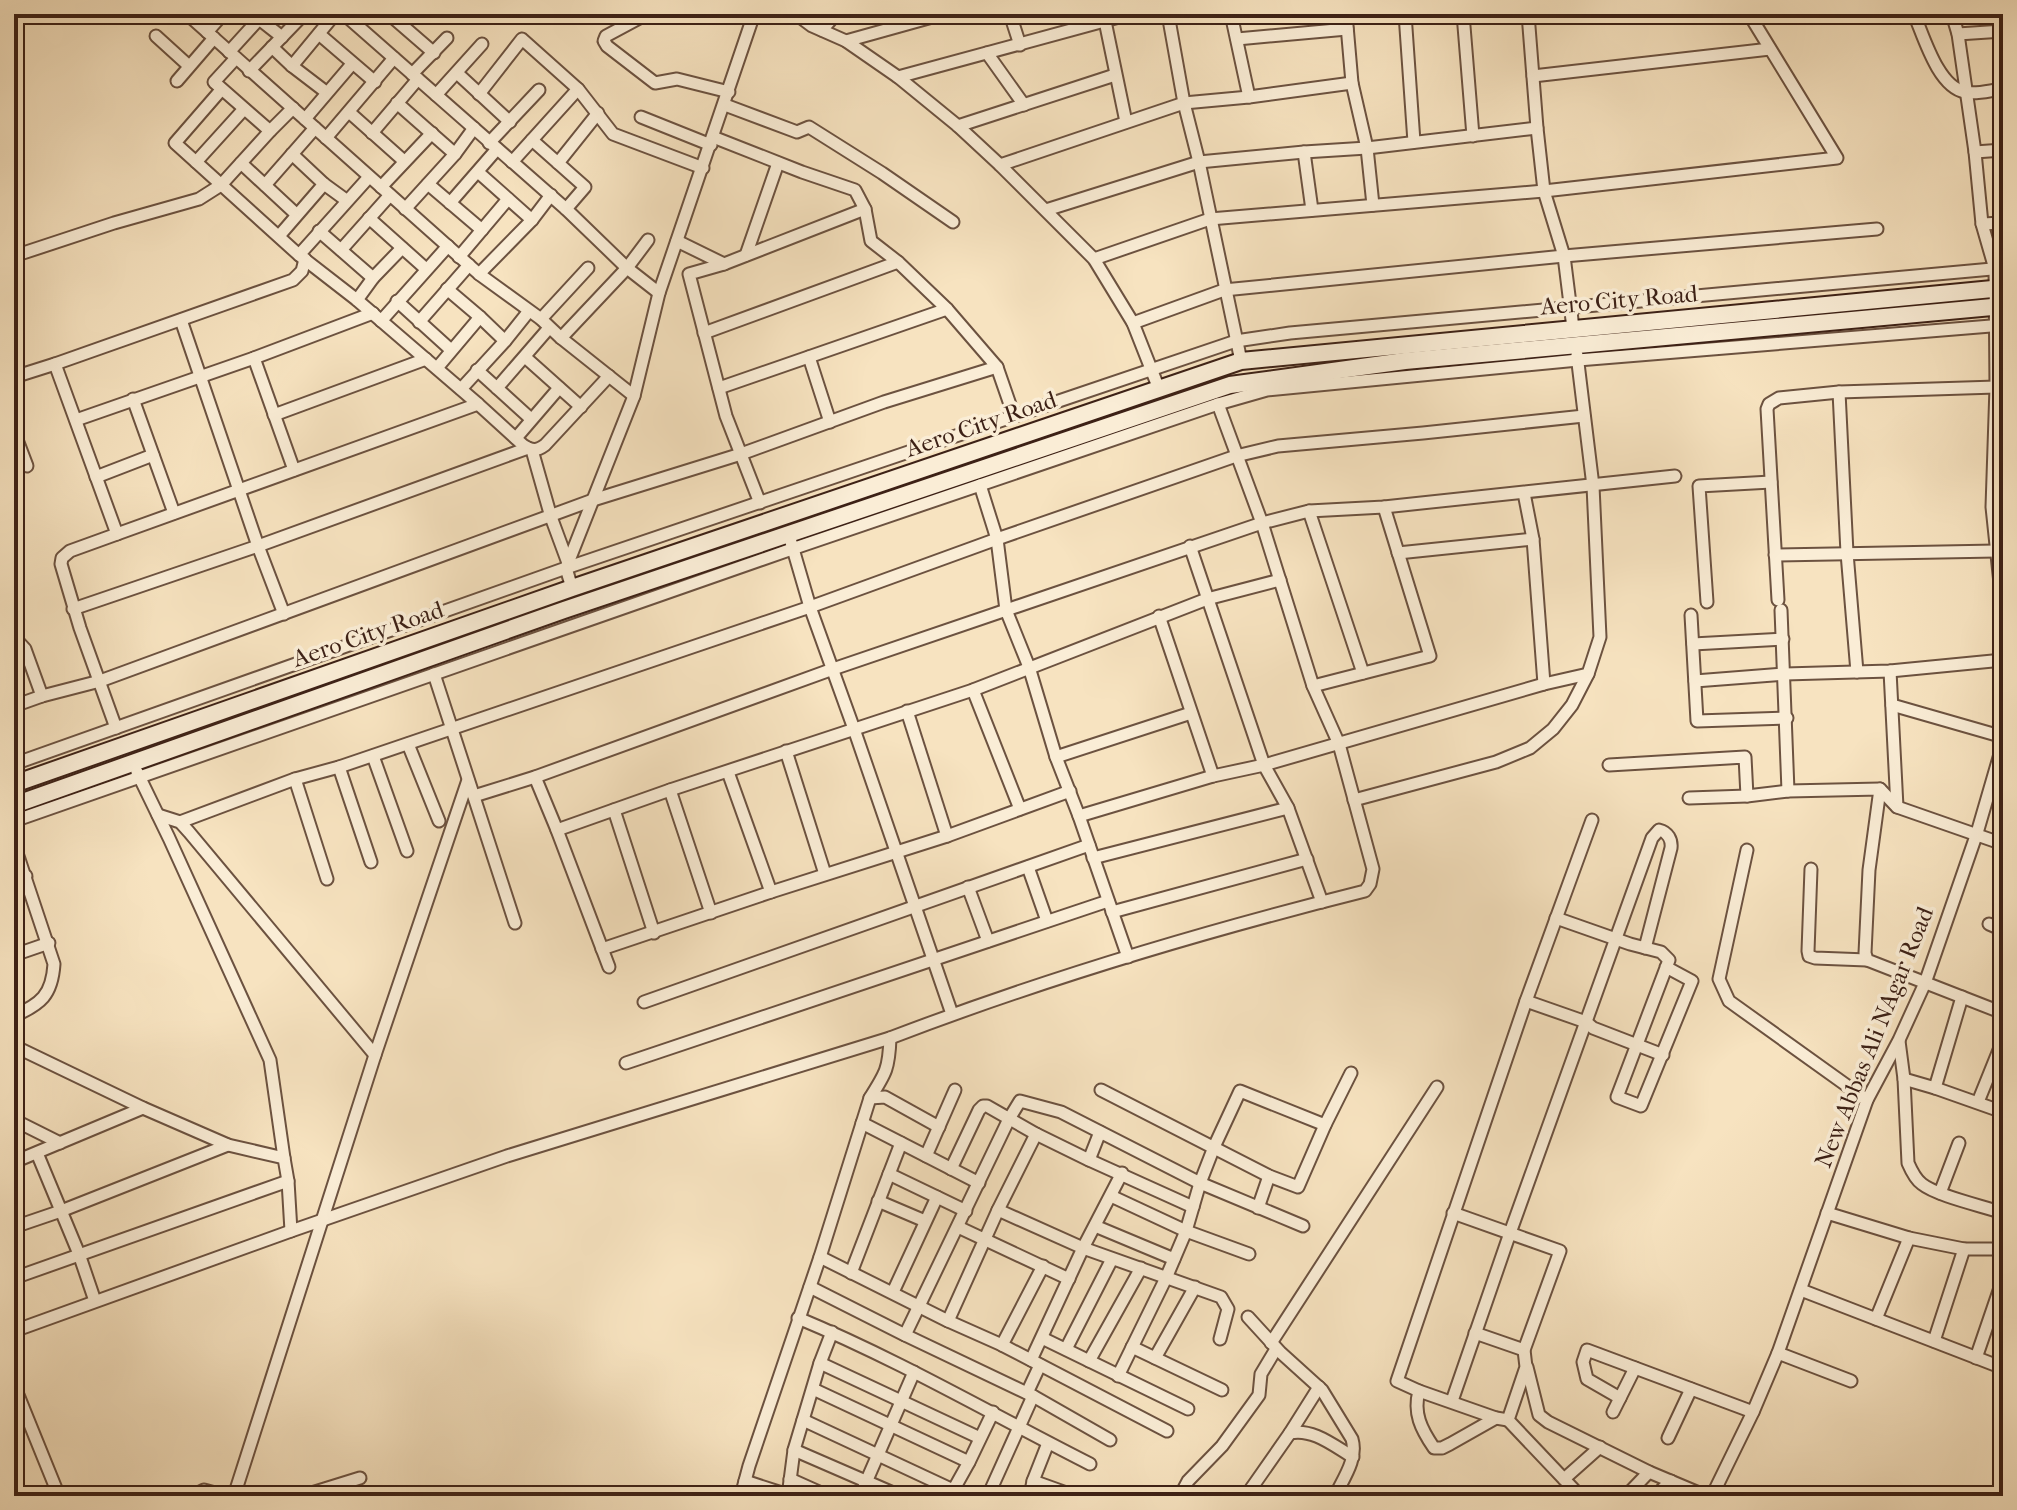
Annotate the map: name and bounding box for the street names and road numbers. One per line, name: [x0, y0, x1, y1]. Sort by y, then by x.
street label: Aero City Road: [1538, 279, 1700, 321]
street label: Aero City Road: [901, 385, 1061, 463]
street label: Aero City Road: [288, 595, 448, 673]
street label: New Abbas Ali NAgar Road: [1809, 902, 1940, 1171]

